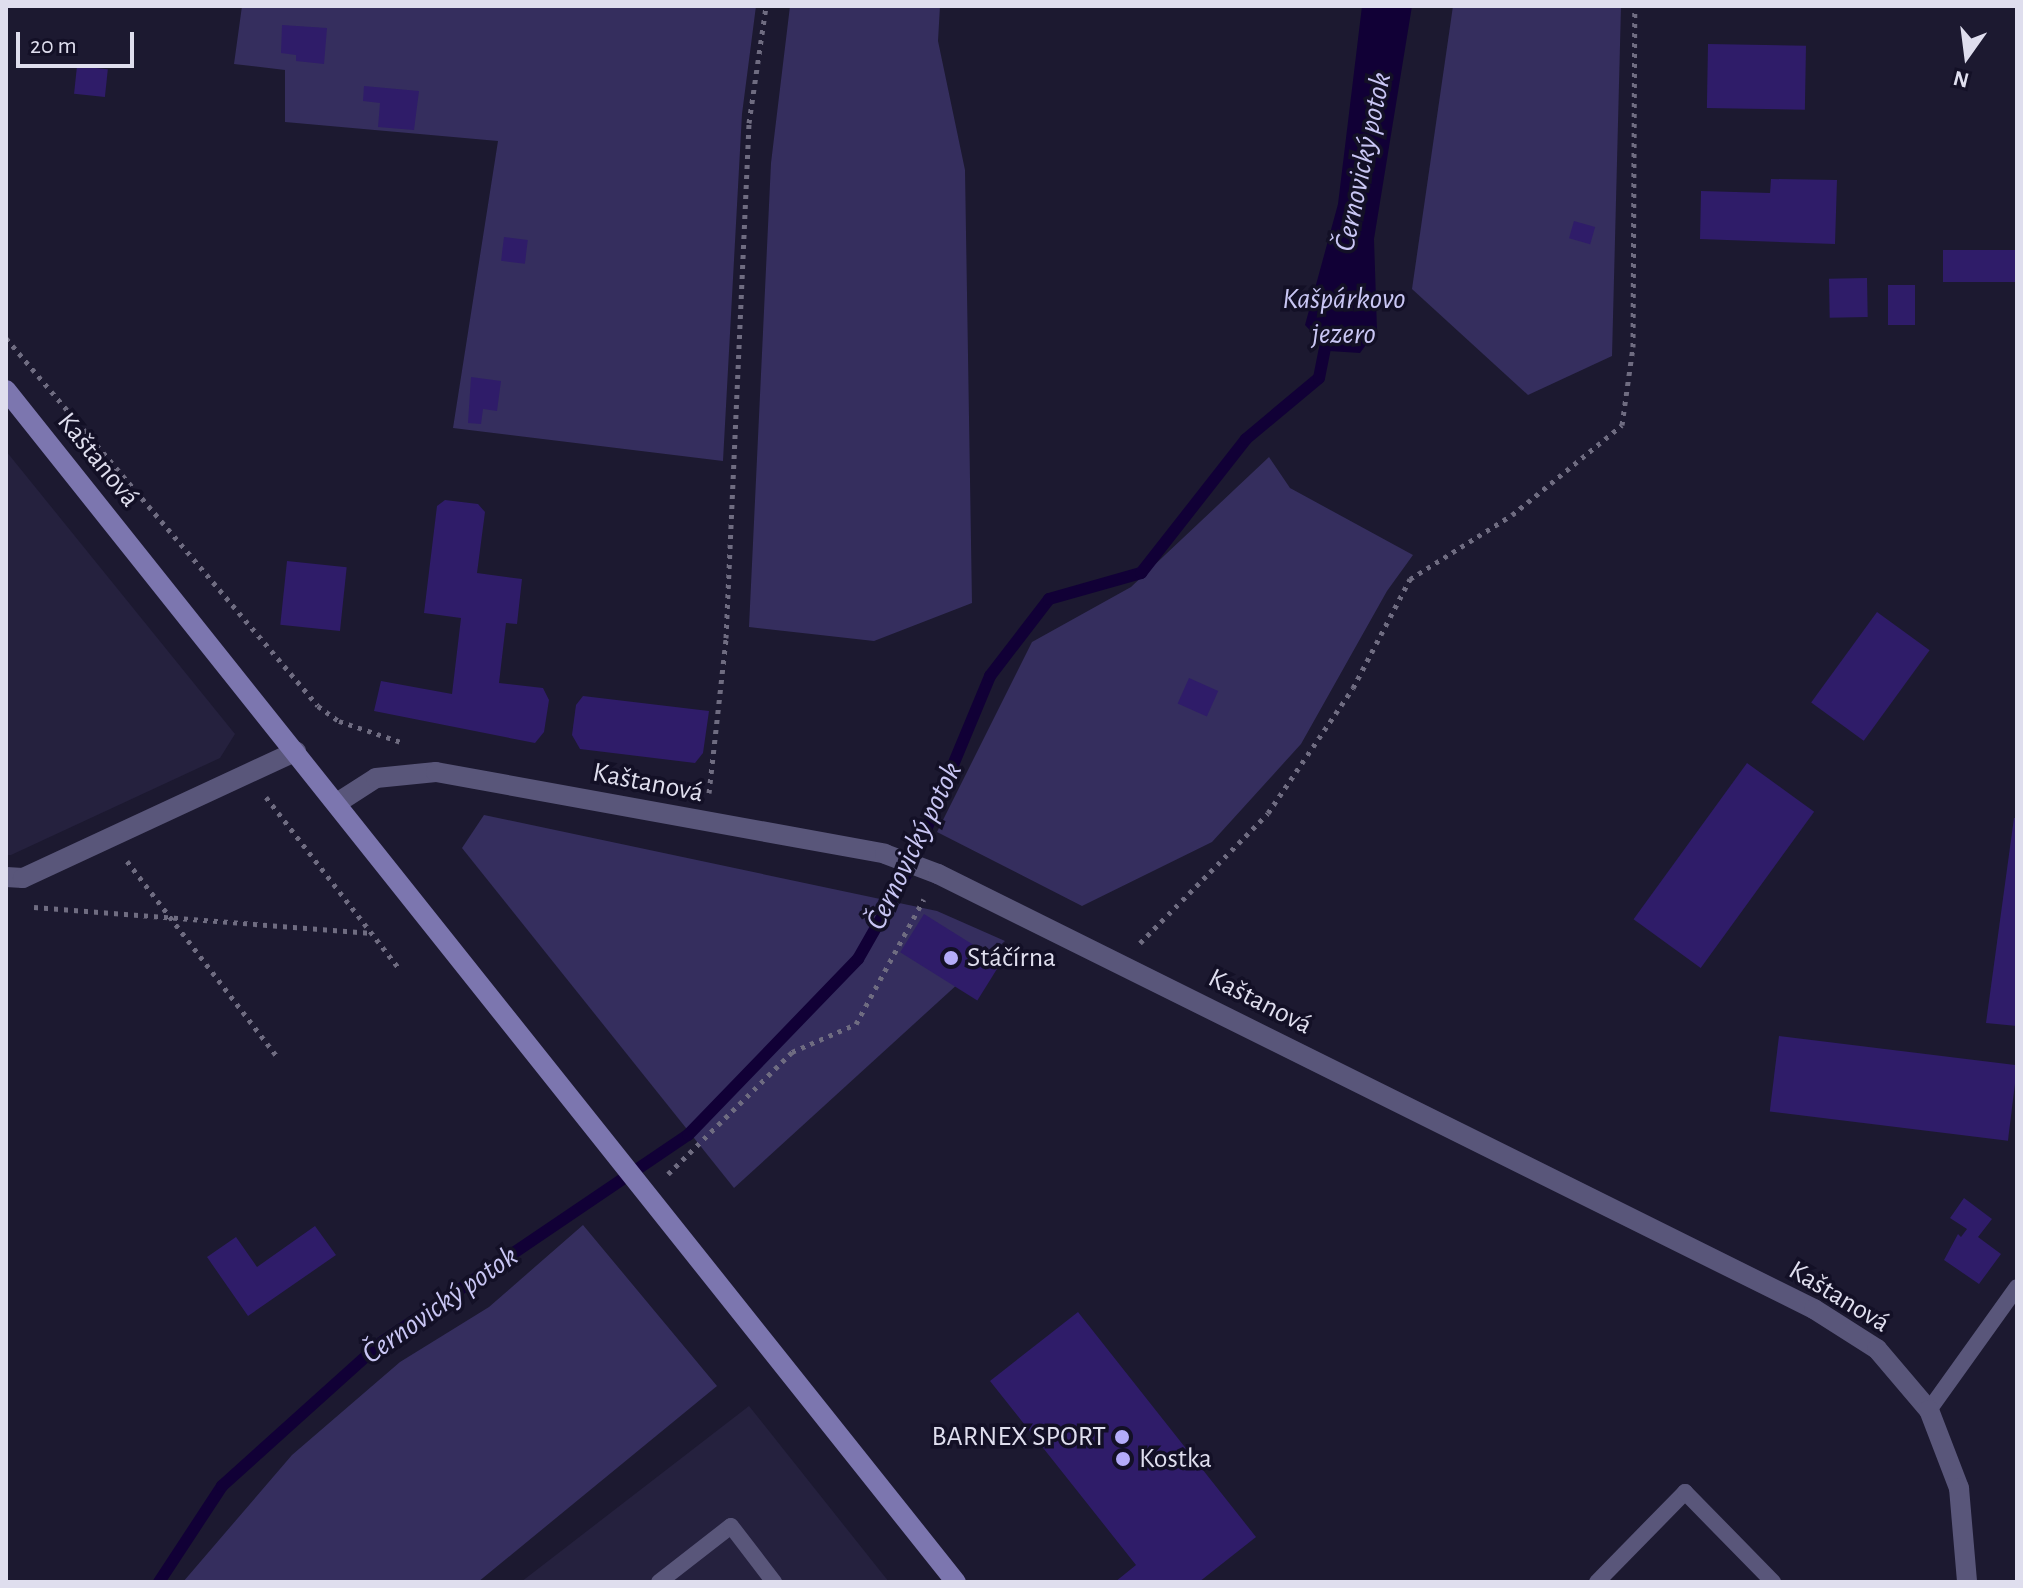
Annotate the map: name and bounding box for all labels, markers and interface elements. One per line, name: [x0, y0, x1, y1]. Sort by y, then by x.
scale bar: [20, 16, 138, 66]
north arrow: [1927, 16, 2007, 96]
text: 20 m: [30, 34, 77, 58]
text: N: [1951, 67, 1971, 92]
water label: Černovický potok: [1326, 69, 1400, 255]
water label: Kašpárkovo jezero: [1282, 281, 1406, 352]
street label: Kaštanová: [50, 406, 146, 514]
street label: Kaštanová: [590, 756, 706, 810]
water label: Černovický potok: [858, 756, 970, 936]
place label: Stáčírna: [967, 941, 1056, 975]
marker: Stáčírna: [942, 949, 960, 967]
street label: Kaštanová: [1202, 962, 1318, 1042]
water label: Černovický potok: [355, 1238, 525, 1372]
street label: Kaštanová: [1782, 1254, 1896, 1340]
place label: BARNEX SPORT: [932, 1420, 1106, 1454]
marker: BARNEX SPORT: [1113, 1428, 1131, 1446]
place label: Kostka: [1139, 1442, 1212, 1476]
marker: Kostka: [1114, 1450, 1132, 1468]

